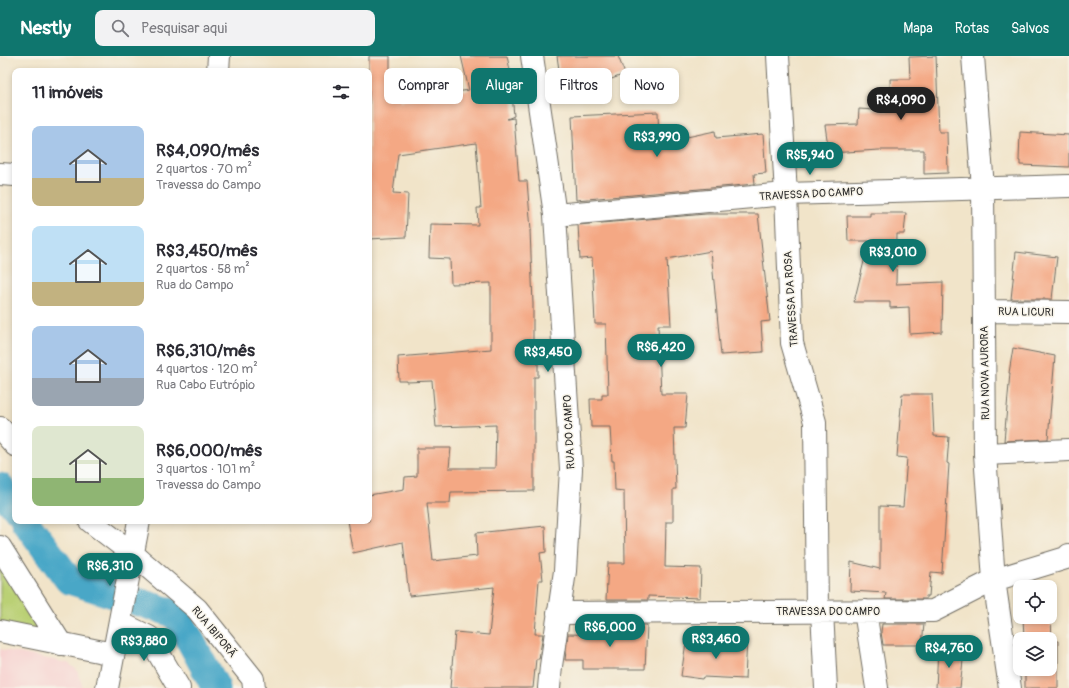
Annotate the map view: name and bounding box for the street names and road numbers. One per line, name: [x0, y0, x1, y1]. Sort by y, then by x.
street label: TRAVESSA DO CAMPO: [759, 185, 863, 203]
street label: TRAVESSA DA ROSA: [781, 251, 801, 347]
street label: RUA LICURI: [998, 305, 1054, 319]
street label: RUA NOVA AURORA: [978, 326, 992, 420]
street label: RUA DO CAMPO: [561, 395, 577, 469]
street label: RUA IBIPORÃ: [189, 604, 239, 660]
street label: TRAVESSA DO CAMPO: [776, 605, 880, 618]

